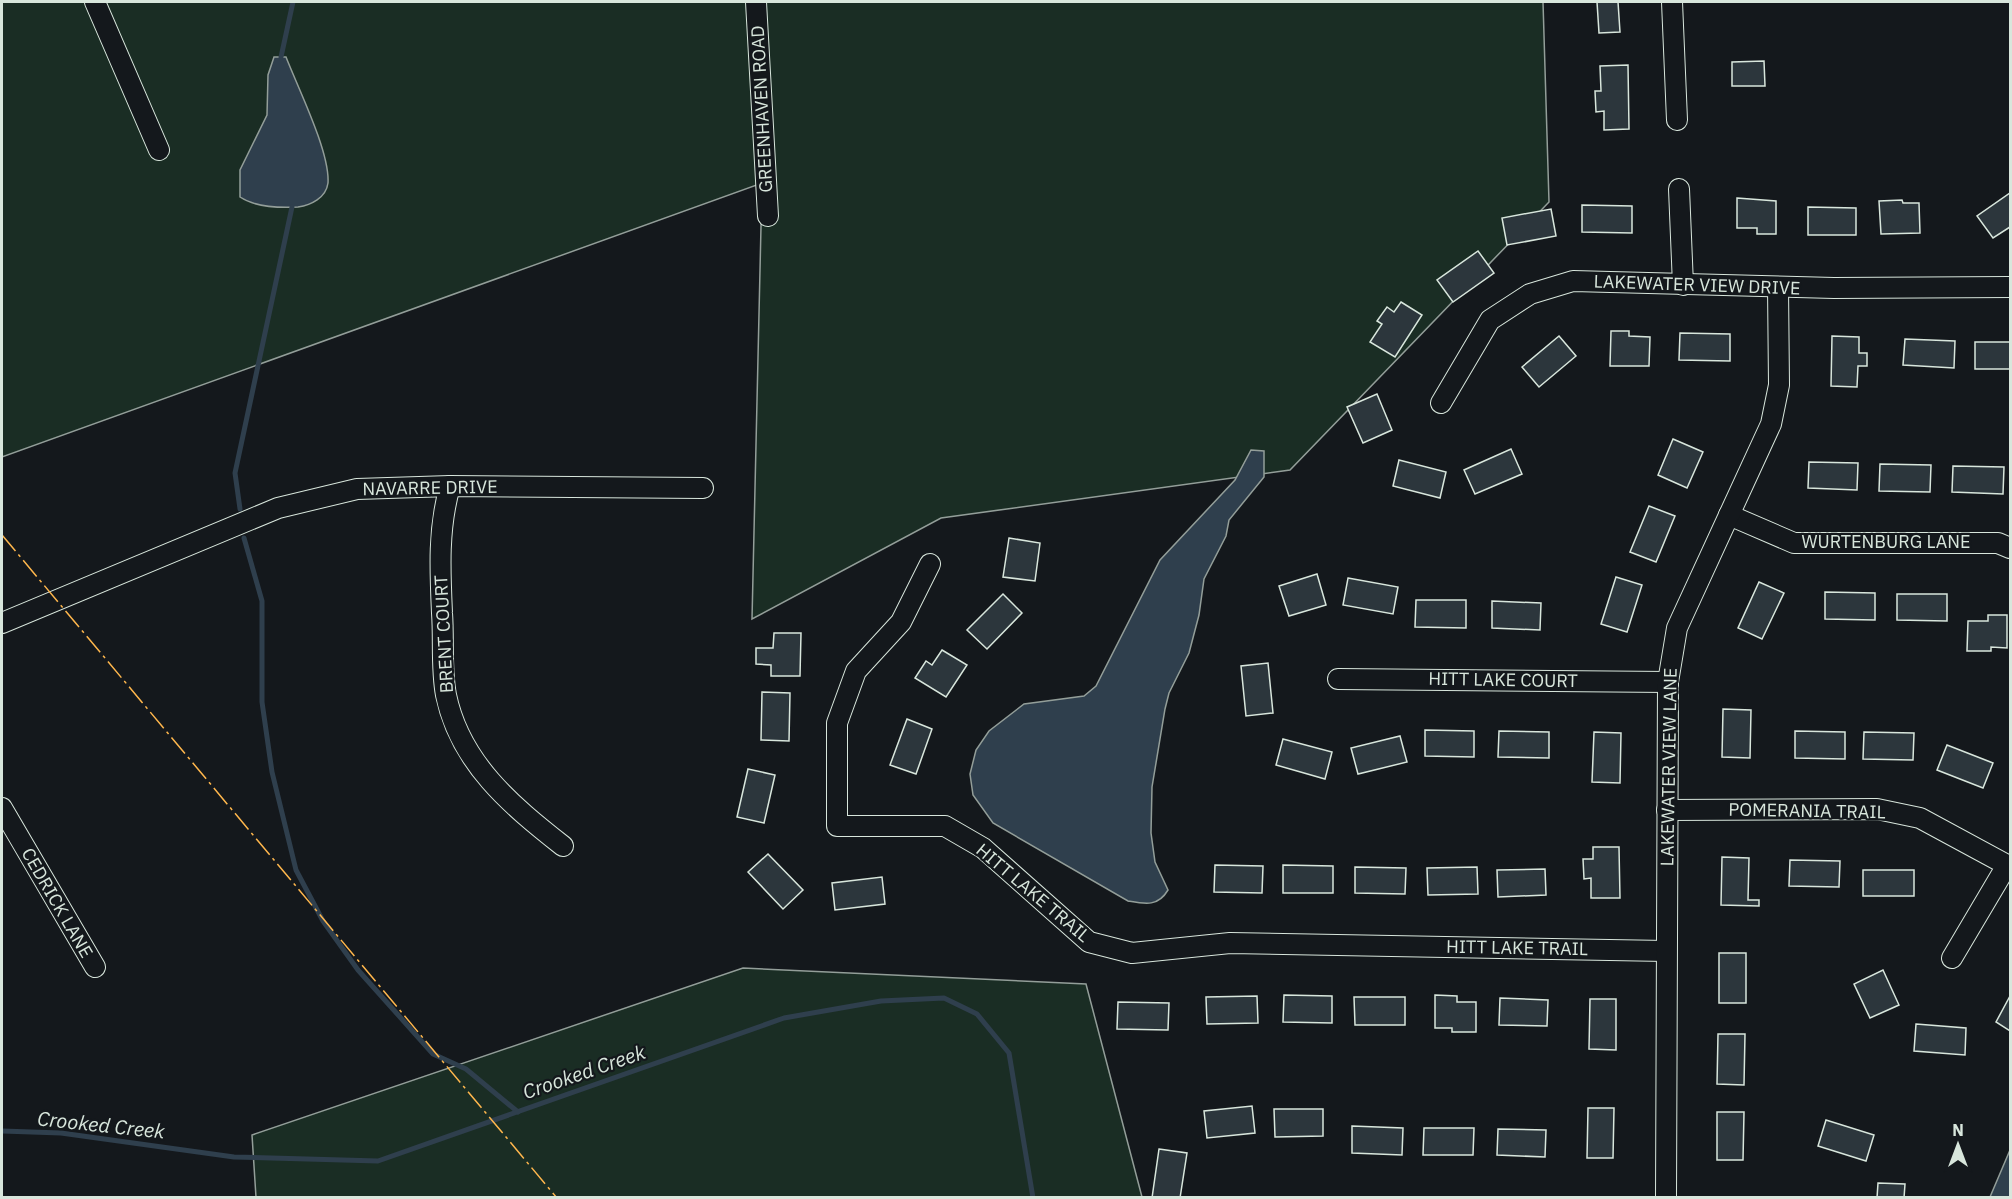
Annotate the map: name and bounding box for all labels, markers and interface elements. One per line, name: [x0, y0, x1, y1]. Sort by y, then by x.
street label: GREENHAVEN ROAD: [746, 25, 777, 193]
street label: LAKEWATER VIEW DRIVE: [1593, 269, 1801, 300]
street label: NAVARRE DRIVE: [362, 475, 498, 500]
street label: WURTENBURG LANE: [1801, 530, 1971, 553]
street label: BRENT COURT: [429, 574, 458, 694]
street label: HITT LAKE COURT: [1428, 667, 1578, 692]
street label: LAKEWATER VIEW LANE: [1655, 667, 1682, 867]
street label: POMERANIA TRAIL: [1728, 798, 1886, 823]
street label: HITT LAKE TRAIL: [972, 838, 1095, 947]
street label: CEDRICK LANE: [17, 844, 98, 962]
street label: HITT LAKE TRAIL: [1446, 935, 1588, 960]
water label: Crooked Creek: [519, 1038, 649, 1105]
water label: Crooked Creek: [36, 1104, 167, 1145]
north arrow: [1928, 1115, 1988, 1175]
text: N: [1952, 1120, 1964, 1140]

